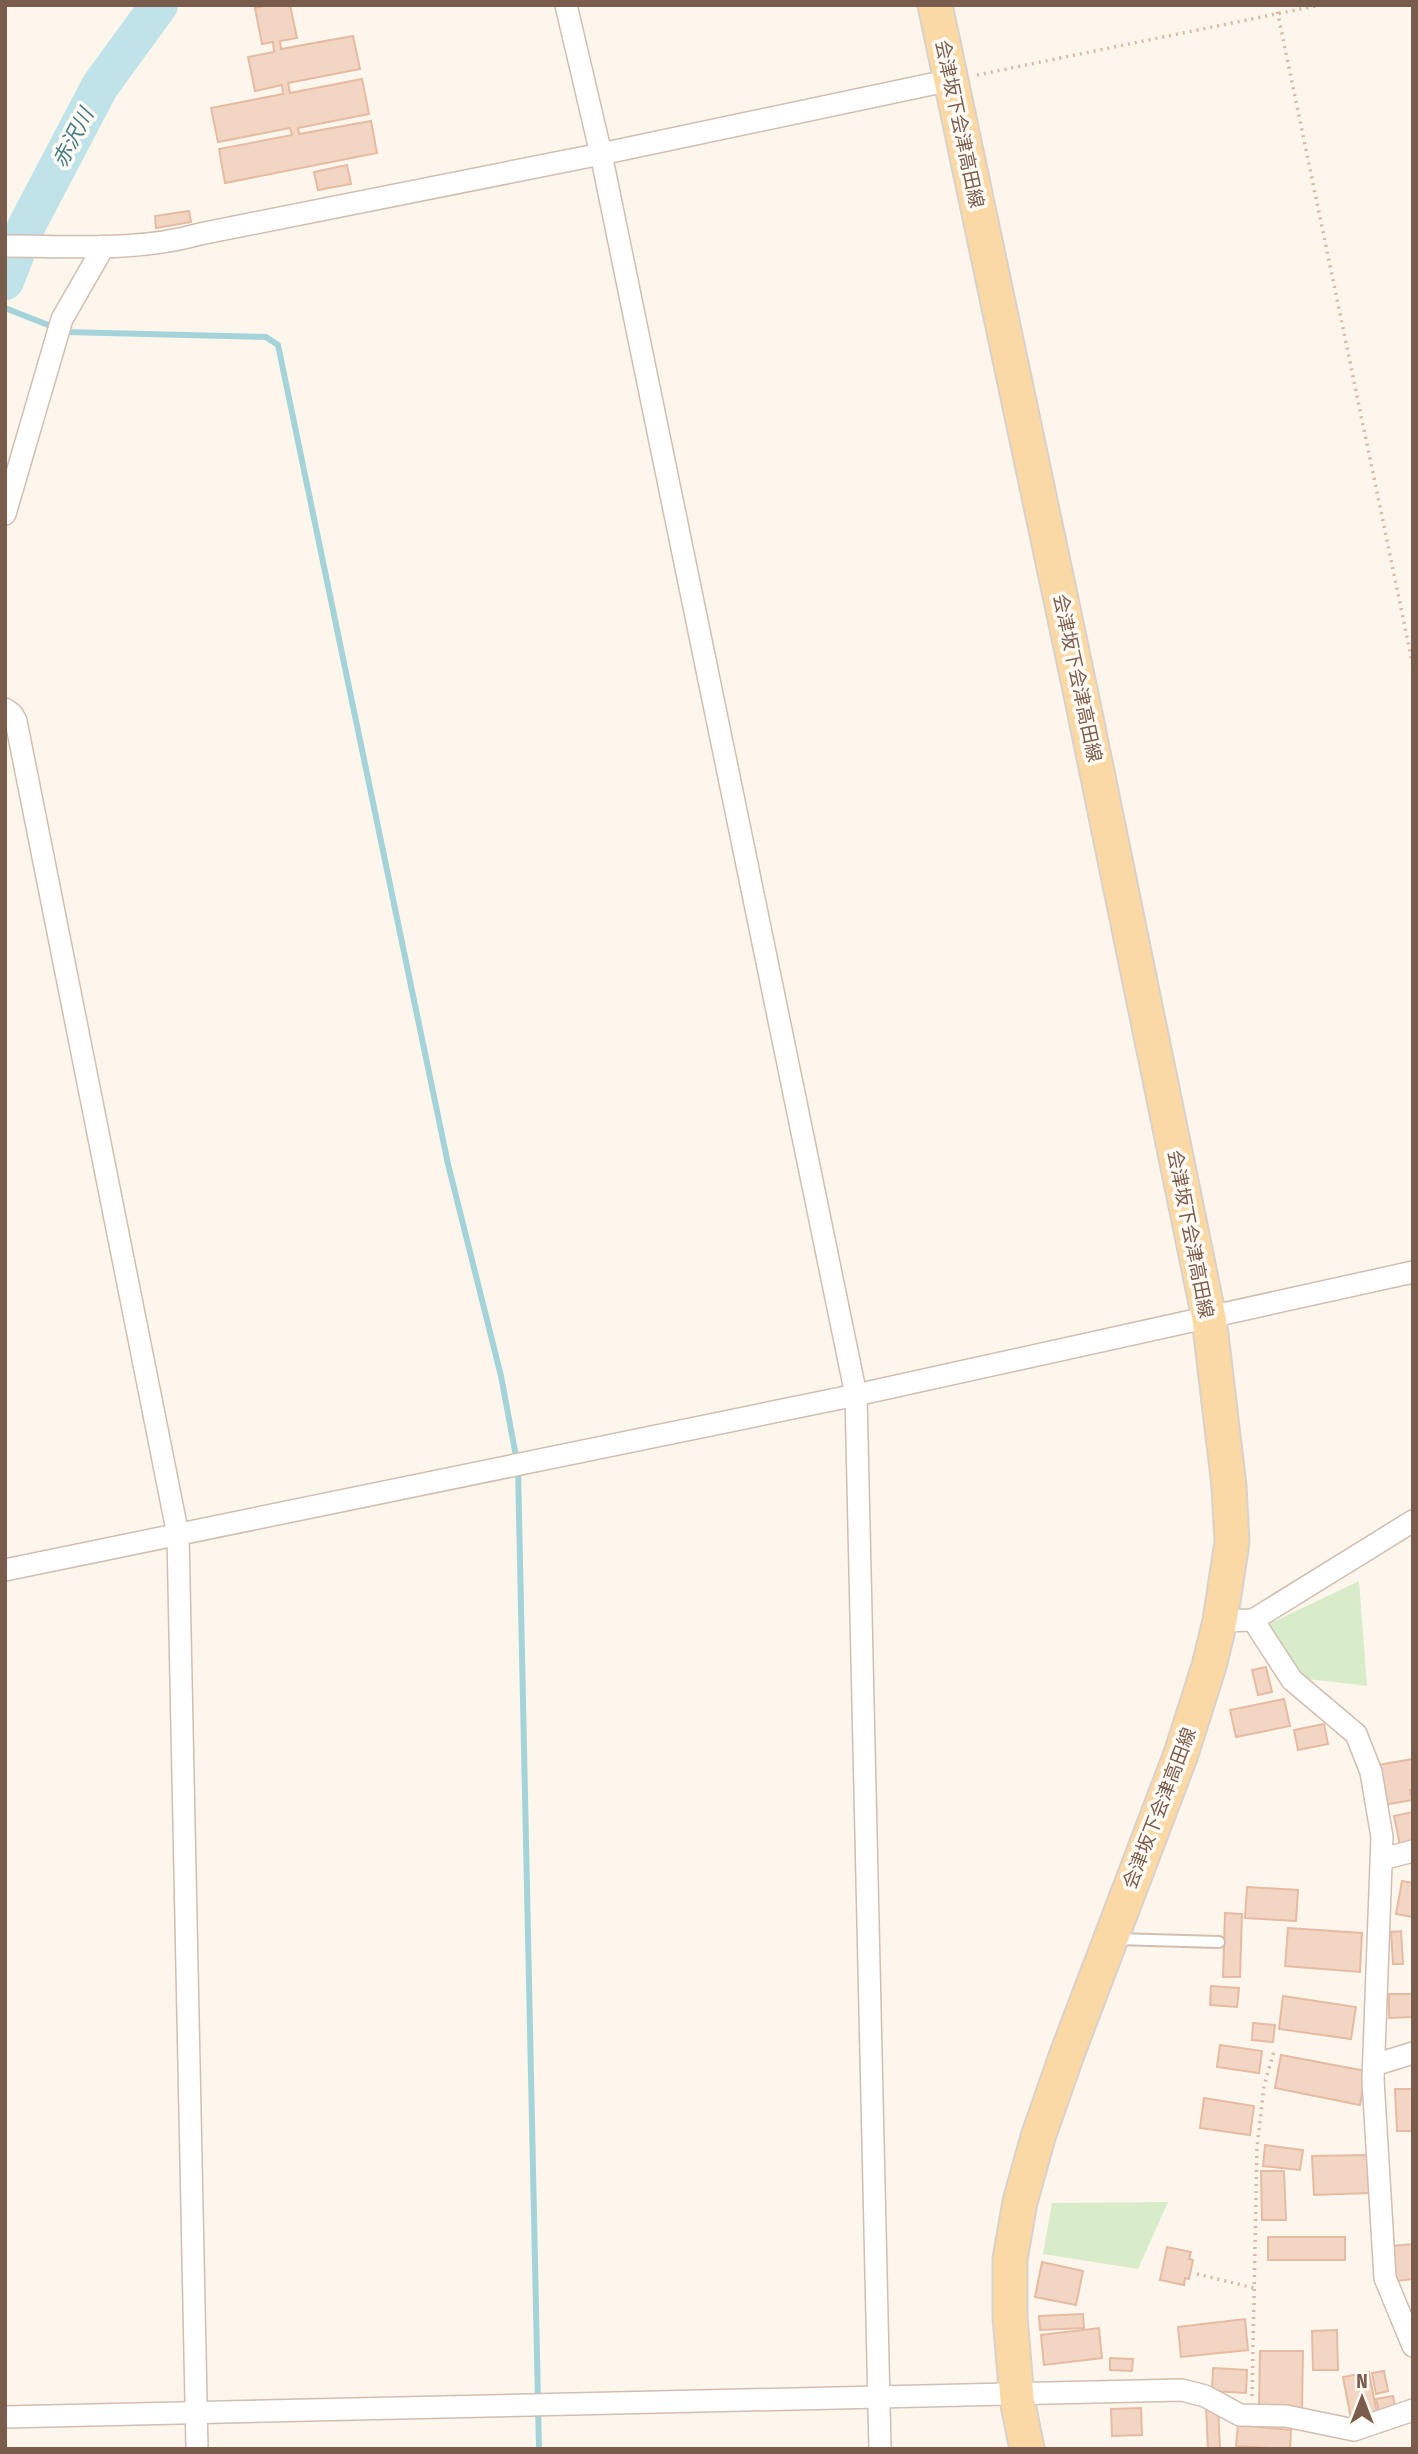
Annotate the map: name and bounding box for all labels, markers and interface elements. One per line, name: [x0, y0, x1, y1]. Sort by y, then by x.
street label: 会津坂下会津高田線: [930, 38, 989, 210]
water label: 赤沢川: [47, 102, 100, 172]
street label: 会津坂下会津高田線: [1048, 592, 1107, 764]
street label: 会津坂下会津高田線: [1163, 1148, 1218, 1320]
street label: 会津坂下会津高田線: [1118, 1724, 1201, 1892]
north arrow: [1327, 2363, 1397, 2433]
text: N: [1356, 2370, 1368, 2393]

